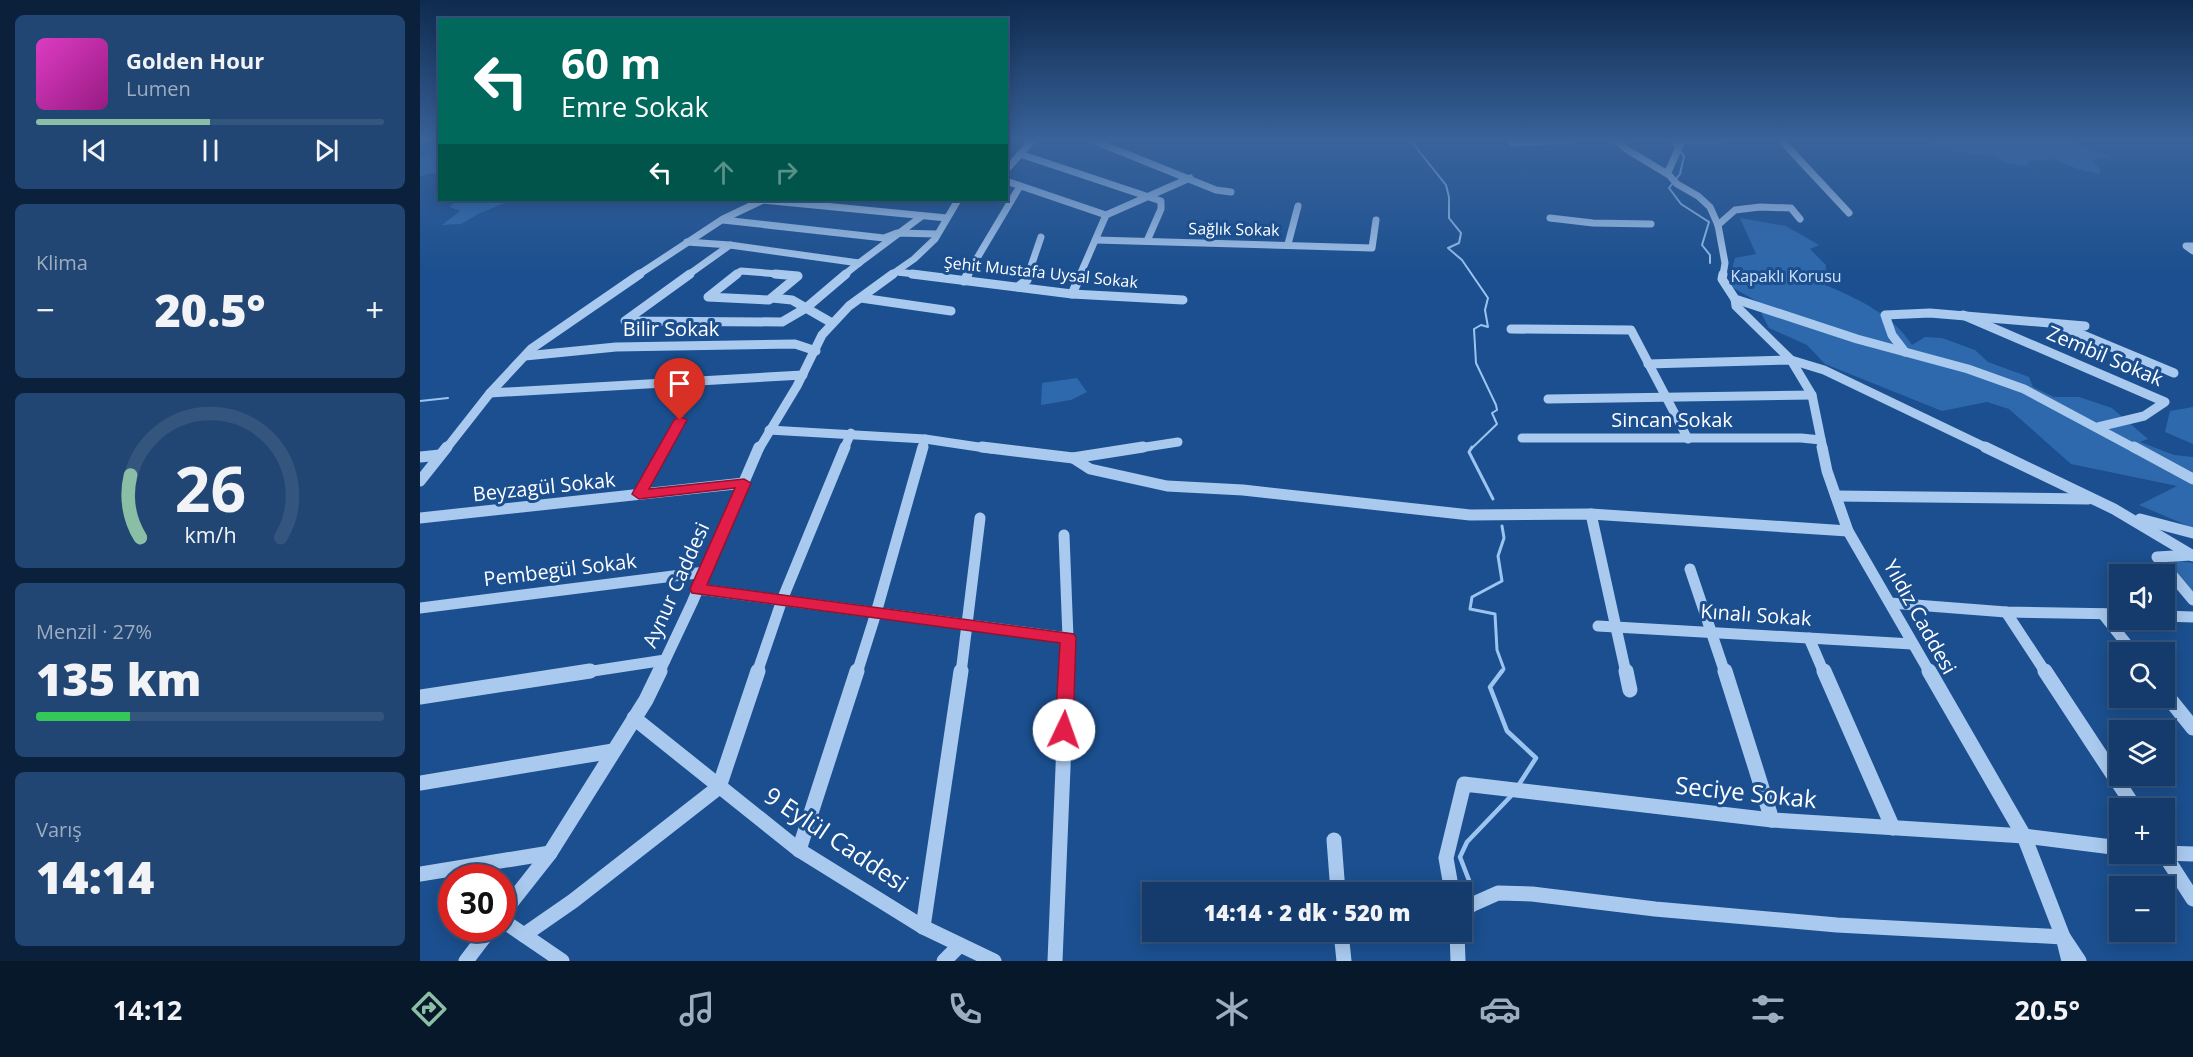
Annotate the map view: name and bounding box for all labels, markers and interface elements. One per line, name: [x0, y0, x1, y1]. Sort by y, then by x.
text: 60 m: [561, 34, 661, 91]
icon: left: [462, 42, 540, 120]
text: Golden Hour: [126, 45, 264, 75]
text: Lumen: [126, 75, 191, 102]
text: Emre Sokak: [561, 88, 709, 125]
icon: previous: [78, 134, 111, 167]
icon: pause: [194, 134, 227, 167]
icon: next: [310, 134, 343, 167]
icon: left: [644, 156, 677, 189]
icon: ahead: [707, 156, 740, 189]
icon: right: [770, 156, 803, 189]
street label: Sağlık Sokak: [1188, 217, 1280, 241]
text: Klima: [36, 249, 88, 276]
street label: Şehit Mustafa Uysal Sokak: [943, 251, 1140, 293]
park label: Kapaklı Korusu: [1730, 265, 1842, 287]
text: 20.5°: [154, 279, 266, 340]
text: −: [36, 287, 55, 332]
text: +: [365, 287, 384, 332]
street label: Bilir Sokak: [623, 315, 720, 342]
street label: Zembil Sokak: [2043, 319, 2168, 392]
pin: [654, 358, 705, 420]
icon: arrive: [663, 367, 696, 400]
street label: Sincan Sokak: [1611, 406, 1733, 433]
text: 26: [174, 445, 246, 530]
street label: Beyzagül Sokak: [471, 466, 617, 507]
street label: Aynur Caddesi: [636, 518, 715, 652]
text: km/h: [184, 520, 236, 549]
street label: Pembegül Sokak: [482, 547, 638, 592]
street label: Yıldız Caddesi: [1878, 555, 1963, 679]
map controls: [2109, 564, 2175, 942]
button: sound: [2109, 564, 2175, 630]
street label: Kınalı Sokak: [1700, 597, 1813, 632]
text: Menzil · 27%: [36, 618, 152, 645]
button: search: [2109, 642, 2175, 708]
text: 135 km: [36, 648, 201, 709]
position arrow: [1032, 698, 1096, 762]
button: layers: [2109, 720, 2175, 786]
street label: Seciye Sokak: [1674, 768, 1819, 815]
street label: 9 Eylül Caddesi: [758, 778, 915, 899]
button: +: [2109, 798, 2175, 864]
text: Varış: [36, 816, 82, 843]
text: 14:14: [36, 846, 154, 907]
speed limit sign: 30: [438, 864, 516, 942]
button: −: [2109, 876, 2175, 942]
text: 14:14 · 2 dk · 520 m: [1203, 897, 1411, 927]
icon: directions: [408, 988, 450, 1030]
icon: music: [676, 988, 718, 1030]
icon: phone: [944, 988, 986, 1030]
icon: climate: [1211, 988, 1253, 1030]
icon: car: [1479, 988, 1521, 1030]
icon: filters: [1747, 988, 1789, 1030]
text: 14:12: [113, 991, 182, 1028]
text: 20.5°: [2014, 991, 2080, 1028]

